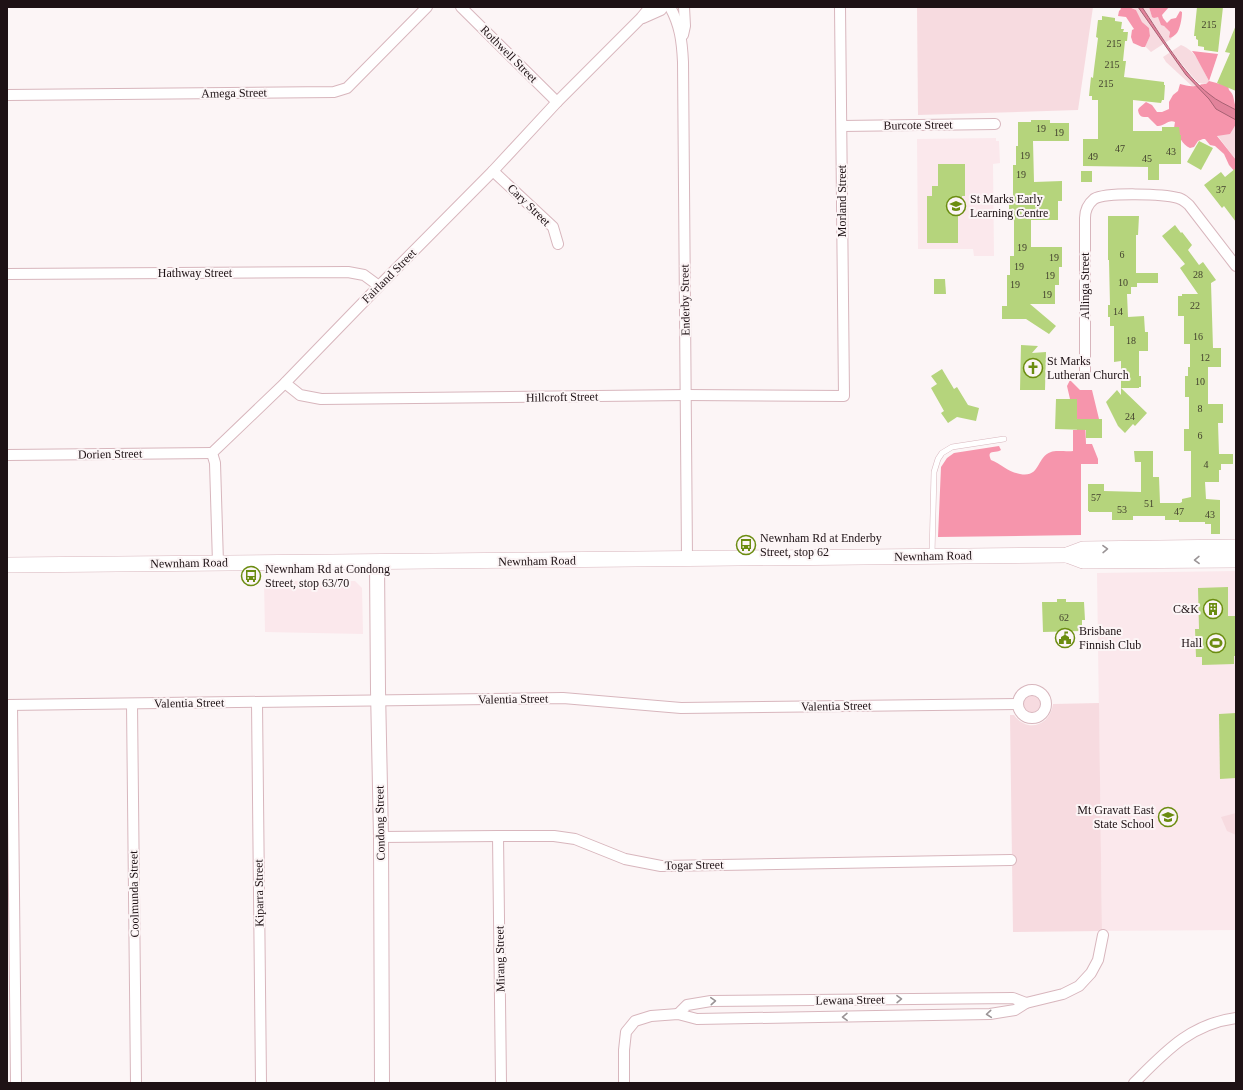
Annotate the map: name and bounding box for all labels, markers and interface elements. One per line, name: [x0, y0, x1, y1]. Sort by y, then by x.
house number: 215: [1202, 19, 1217, 30]
street label: Rothwell Street: [478, 23, 541, 86]
house number: 215: [1107, 38, 1122, 49]
house number: 215: [1105, 59, 1120, 70]
house number: 215: [1099, 78, 1114, 89]
street label: Amega Street: [201, 85, 268, 101]
street label: Burcote Street: [883, 117, 953, 133]
house number: 19: [1036, 123, 1046, 134]
house number: 19: [1054, 127, 1064, 138]
house number: 47: [1115, 143, 1125, 154]
house number: 43: [1166, 146, 1176, 157]
house number: 19: [1020, 150, 1030, 161]
house number: 49: [1088, 151, 1098, 162]
house number: 45: [1142, 153, 1152, 164]
street label: Morland Street: [835, 164, 849, 237]
house number: 19: [1016, 169, 1026, 180]
street label: Cary Street: [505, 181, 554, 229]
house number: 37: [1216, 184, 1226, 195]
place label: St Marks Early Learning Centre: [970, 192, 1048, 220]
school or university icon: St Marks Early Learning Centre: [945, 195, 967, 217]
house number: 19: [1017, 242, 1027, 253]
street label: Fairland Street: [359, 245, 420, 306]
house number: 6: [1120, 249, 1125, 260]
house number: 19: [1049, 252, 1059, 263]
street label: Allinga Street: [1078, 252, 1092, 319]
house number: 19: [1014, 261, 1024, 272]
street label: Enderby Street: [677, 263, 693, 336]
street label: Hathway Street: [158, 266, 233, 280]
house number: 28: [1193, 269, 1203, 280]
house number: 19: [1045, 270, 1055, 281]
house number: 10: [1118, 277, 1128, 288]
house number: 19: [1010, 279, 1020, 290]
house number: 19: [1042, 289, 1052, 300]
house number: 22: [1190, 300, 1200, 311]
house number: 14: [1113, 306, 1123, 317]
house number: 16: [1193, 331, 1203, 342]
house number: 18: [1126, 335, 1136, 346]
house number: 12: [1200, 352, 1210, 363]
place label: St Marks Lutheran Church: [1047, 354, 1129, 382]
church icon: St Marks Lutheran Church: [1022, 357, 1044, 379]
house number: 10: [1195, 376, 1205, 387]
street label: Hillcroft Street: [526, 389, 599, 405]
house number: 8: [1198, 403, 1203, 414]
house number: 24: [1125, 411, 1135, 422]
house number: 6: [1198, 430, 1203, 441]
street label: Dorien Street: [78, 446, 143, 462]
house number: 4: [1204, 459, 1209, 470]
house number: 57: [1091, 492, 1101, 503]
house number: 51: [1144, 498, 1154, 509]
house number: 53: [1117, 504, 1127, 515]
house number: 47: [1174, 506, 1184, 517]
house number: 43: [1205, 509, 1215, 520]
place label: Newnham Rd at Enderby Street, stop 62: [760, 531, 882, 559]
bus stop icon: Newnham Rd at Enderby Street, stop 62: [735, 534, 757, 556]
one-way arrow: [1102, 544, 1108, 553]
street label: Newnham Road: [894, 548, 972, 564]
street label: Newnham Road: [498, 553, 576, 569]
street label: Newnham Road: [150, 555, 228, 571]
one-way arrow: [1194, 556, 1200, 564]
place label: Newnham Rd at Condong Street, stop 63/70: [265, 562, 390, 590]
bus stop icon: Newnham Rd at Condong Street, stop 63/70: [240, 565, 262, 587]
building icon: C&K: [1202, 598, 1224, 620]
place label: C&K: [1173, 602, 1199, 616]
house number: 62: [1059, 612, 1069, 623]
place label: Brisbane Finnish Club: [1079, 624, 1141, 652]
public building icon: Brisbane Finnish Club: [1054, 627, 1076, 649]
sports icon: Hall: [1205, 632, 1227, 654]
place label: Hall: [1181, 636, 1203, 650]
street label: Valentia Street: [478, 691, 549, 707]
street label: Valentia Street: [154, 695, 225, 711]
street label: Valentia Street: [801, 698, 872, 714]
street label: Condong Street: [372, 785, 388, 861]
place label: Mt Gravatt East State School: [1077, 803, 1155, 831]
school or university icon: Mt Gravatt East State School: [1157, 806, 1179, 828]
street label: Coolmunda Street: [126, 850, 142, 938]
street label: Togar Street: [664, 857, 724, 873]
street label: Kiparra Street: [251, 858, 267, 927]
street label: Mirang Street: [492, 925, 508, 992]
street label: Lewana Street: [815, 992, 885, 1008]
one-way arrow: [896, 995, 902, 1003]
one-way arrow: [710, 997, 716, 1006]
one-way arrow: [986, 1009, 992, 1018]
one-way arrow: [842, 1013, 848, 1021]

